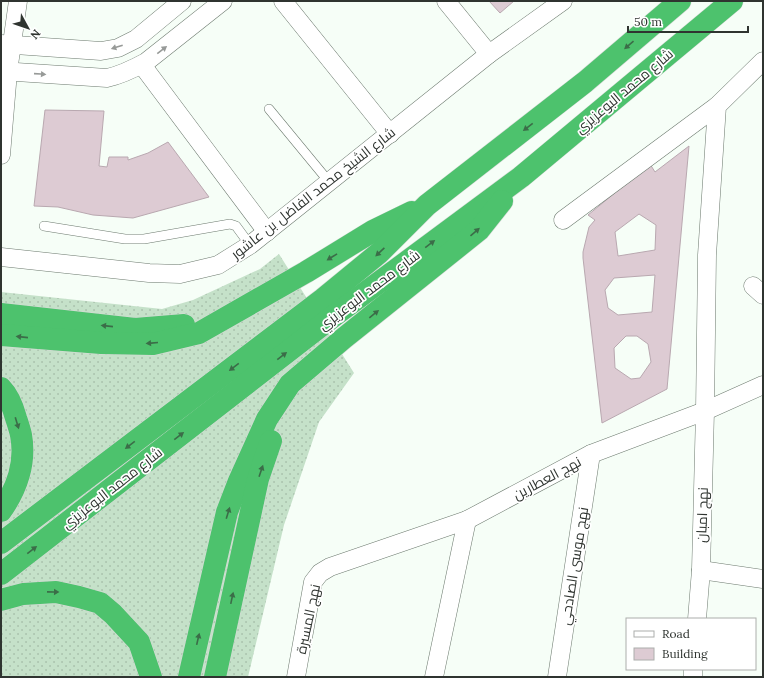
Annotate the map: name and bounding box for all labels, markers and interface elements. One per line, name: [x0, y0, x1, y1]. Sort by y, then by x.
north arrow: [8, 8, 48, 48]
scale bar: [628, 8, 748, 34]
text: 50 m: [634, 14, 662, 29]
text: N: [27, 27, 44, 43]
one-way arrow: [623, 40, 634, 49]
one-way arrow: [110, 44, 122, 50]
one-way arrow: [156, 45, 167, 54]
street label: شارع محمد البوعزيزي: [571, 45, 679, 140]
one-way arrow: [34, 70, 46, 77]
one-way arrow: [522, 122, 533, 131]
street label: شارع الشيخ محمد الفاضل بن عاشور: [226, 123, 399, 263]
one-way arrow: [471, 228, 480, 237]
one-way arrow: [425, 240, 436, 248]
street label: شارع محمد البوعزيزي: [315, 246, 425, 337]
one-way arrow: [375, 247, 385, 256]
one-way arrow: [326, 253, 338, 260]
one-way arrow: [369, 309, 380, 318]
one-way arrow: [100, 322, 113, 329]
one-way arrow: [16, 334, 29, 340]
one-way arrow: [146, 340, 158, 347]
one-way arrow: [276, 352, 287, 360]
one-way arrow: [228, 362, 239, 371]
one-way arrow: [14, 417, 20, 429]
one-way arrow: [173, 431, 184, 440]
one-way arrow: [124, 441, 135, 449]
street label: شارع محمد البوعزيزي: [58, 443, 168, 535]
street label: نهج العطارين: [510, 452, 584, 504]
one-way arrow: [258, 465, 264, 477]
street label: نهج امبان: [692, 487, 712, 543]
one-way arrow: [225, 506, 231, 518]
street label: نهج موسى الصادحي: [556, 506, 595, 627]
one-way arrow: [26, 545, 37, 554]
street label: نهج المسيرة: [292, 582, 324, 656]
one-way arrow: [47, 589, 59, 596]
one-way arrow: [230, 592, 236, 604]
legend: [626, 618, 756, 670]
text: Road: [662, 626, 690, 641]
one-way arrow: [195, 633, 201, 645]
text: Building: [662, 646, 708, 661]

